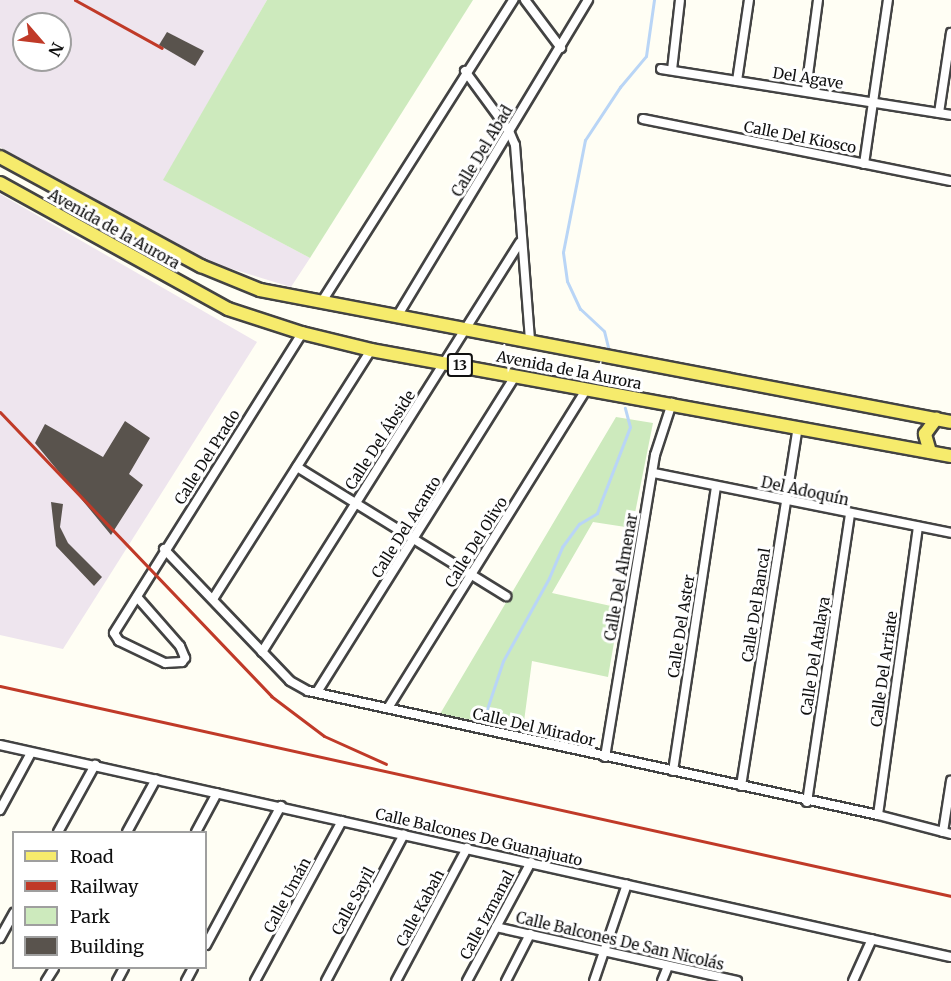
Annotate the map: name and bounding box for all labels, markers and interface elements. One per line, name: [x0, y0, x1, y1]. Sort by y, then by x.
north arrow: [12, 12, 72, 72]
text: N: [44, 39, 68, 60]
street label: Del Agave: [771, 64, 845, 92]
street label: Calle Del Abad: [448, 102, 516, 200]
street label: Calle Del Kiosco: [742, 117, 858, 157]
street label: Avenida de la Aurora: [45, 185, 183, 273]
street label: Avenida de la Aurora: [495, 347, 643, 393]
road number: 13: [446, 354, 474, 376]
street label: Calle Del Ábside: [341, 387, 419, 493]
street label: Calle Del Prado: [171, 406, 243, 508]
street label: Calle Del Acanto: [368, 473, 444, 581]
street label: Del Adoquín: [759, 473, 851, 509]
street label: Calle Del Olivo: [441, 493, 511, 591]
street label: Calle Del Almenar: [601, 512, 641, 642]
street label: Calle Del Bancal: [738, 547, 774, 663]
street label: Calle Del Aster: [664, 573, 698, 679]
street label: Calle Del Atalaya: [797, 595, 833, 717]
street label: Calle Del Arriate: [867, 610, 901, 728]
street label: Calle Del Mirador: [471, 704, 597, 750]
street label: Calle Balcones De Guanajuato: [374, 804, 584, 870]
legend: [12, 831, 207, 969]
text: Road: [70, 845, 114, 868]
street label: Calle Umán: [260, 854, 314, 936]
street label: Calle Sayil: [328, 864, 378, 938]
street label: Calle Kabah: [392, 866, 448, 950]
street label: Calle Izmanal: [456, 867, 518, 963]
text: Railway: [70, 875, 138, 898]
text: Park: [70, 905, 110, 928]
street label: Calle Balcones De San Nicolás: [514, 908, 726, 974]
text: Building: [70, 935, 144, 958]

